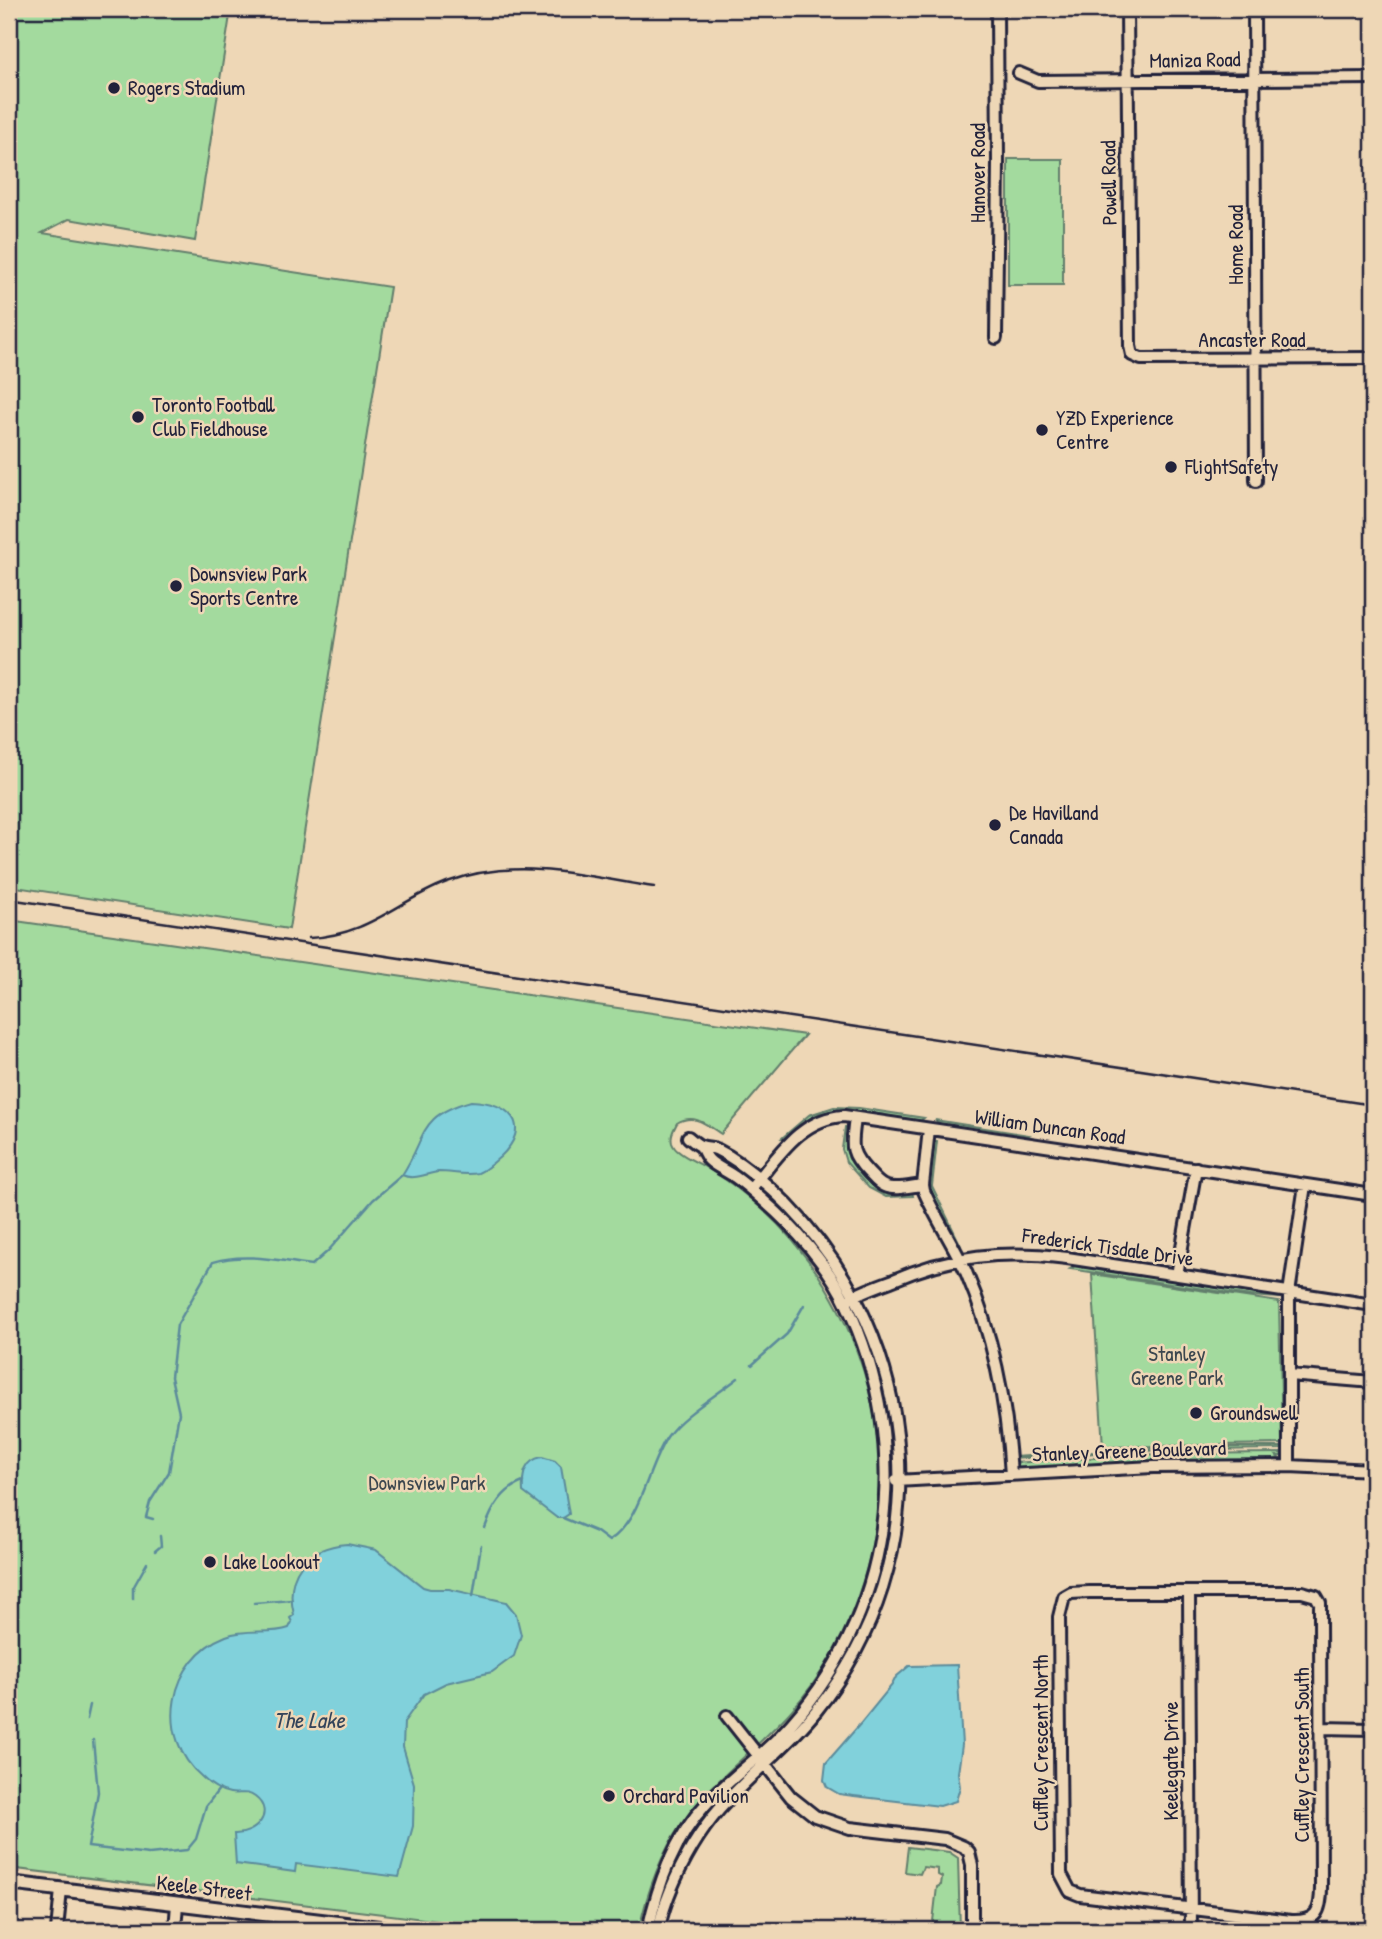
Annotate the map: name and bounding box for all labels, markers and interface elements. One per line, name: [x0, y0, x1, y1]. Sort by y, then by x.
street label: Maniza Road: [1149, 44, 1241, 75]
place label: Rogers Stadium: [128, 73, 245, 102]
marker: Rogers Stadium: [106, 80, 122, 96]
street label: Hanover Road: [963, 123, 992, 223]
street label: Powell Road: [1093, 140, 1124, 226]
street label: Home Road: [1221, 205, 1250, 285]
street label: Ancaster Road: [1198, 325, 1306, 354]
place label: Toronto Football Club Fieldhouse: [152, 390, 276, 443]
place label: YZD Experience Centre: [1056, 403, 1174, 456]
marker: Toronto Football Club Fieldhouse: [130, 409, 146, 425]
marker: YZD Experience Centre: [1034, 422, 1050, 438]
place label: FlightSafety: [1184, 452, 1279, 481]
marker: FlightSafety: [1163, 459, 1179, 475]
place label: Downsview Park Sports Centre: [190, 559, 307, 612]
marker: Downsview Park Sports Centre: [168, 578, 184, 594]
place label: De Havilland Canada: [1009, 798, 1098, 851]
marker: De Havilland Canada: [987, 817, 1003, 833]
street label: William Duncan Road: [973, 1102, 1127, 1151]
street label: Frederick Tisdale Drive: [1020, 1220, 1196, 1273]
park label: Stanley Greene Park: [1131, 1339, 1224, 1392]
place label: Groundswell: [1210, 1398, 1299, 1427]
marker: Groundswell: [1188, 1405, 1204, 1421]
street label: Stanley Greene Boulevard: [1031, 1433, 1227, 1468]
park label: Downsview Park: [369, 1468, 486, 1497]
place label: Lake Lookout: [224, 1547, 320, 1576]
marker: Lake Lookout: [202, 1554, 218, 1570]
street label: Cuffley Crescent North: [1026, 1655, 1055, 1831]
street label: Cuffley Crescent South: [1287, 1667, 1316, 1843]
street label: Keelegate Drive: [1156, 1701, 1185, 1821]
water label: The Lake: [273, 1704, 345, 1735]
place label: Orchard Pavilion: [623, 1781, 749, 1810]
marker: Orchard Pavilion: [601, 1788, 617, 1804]
street label: Keele Street: [155, 1867, 254, 1908]

